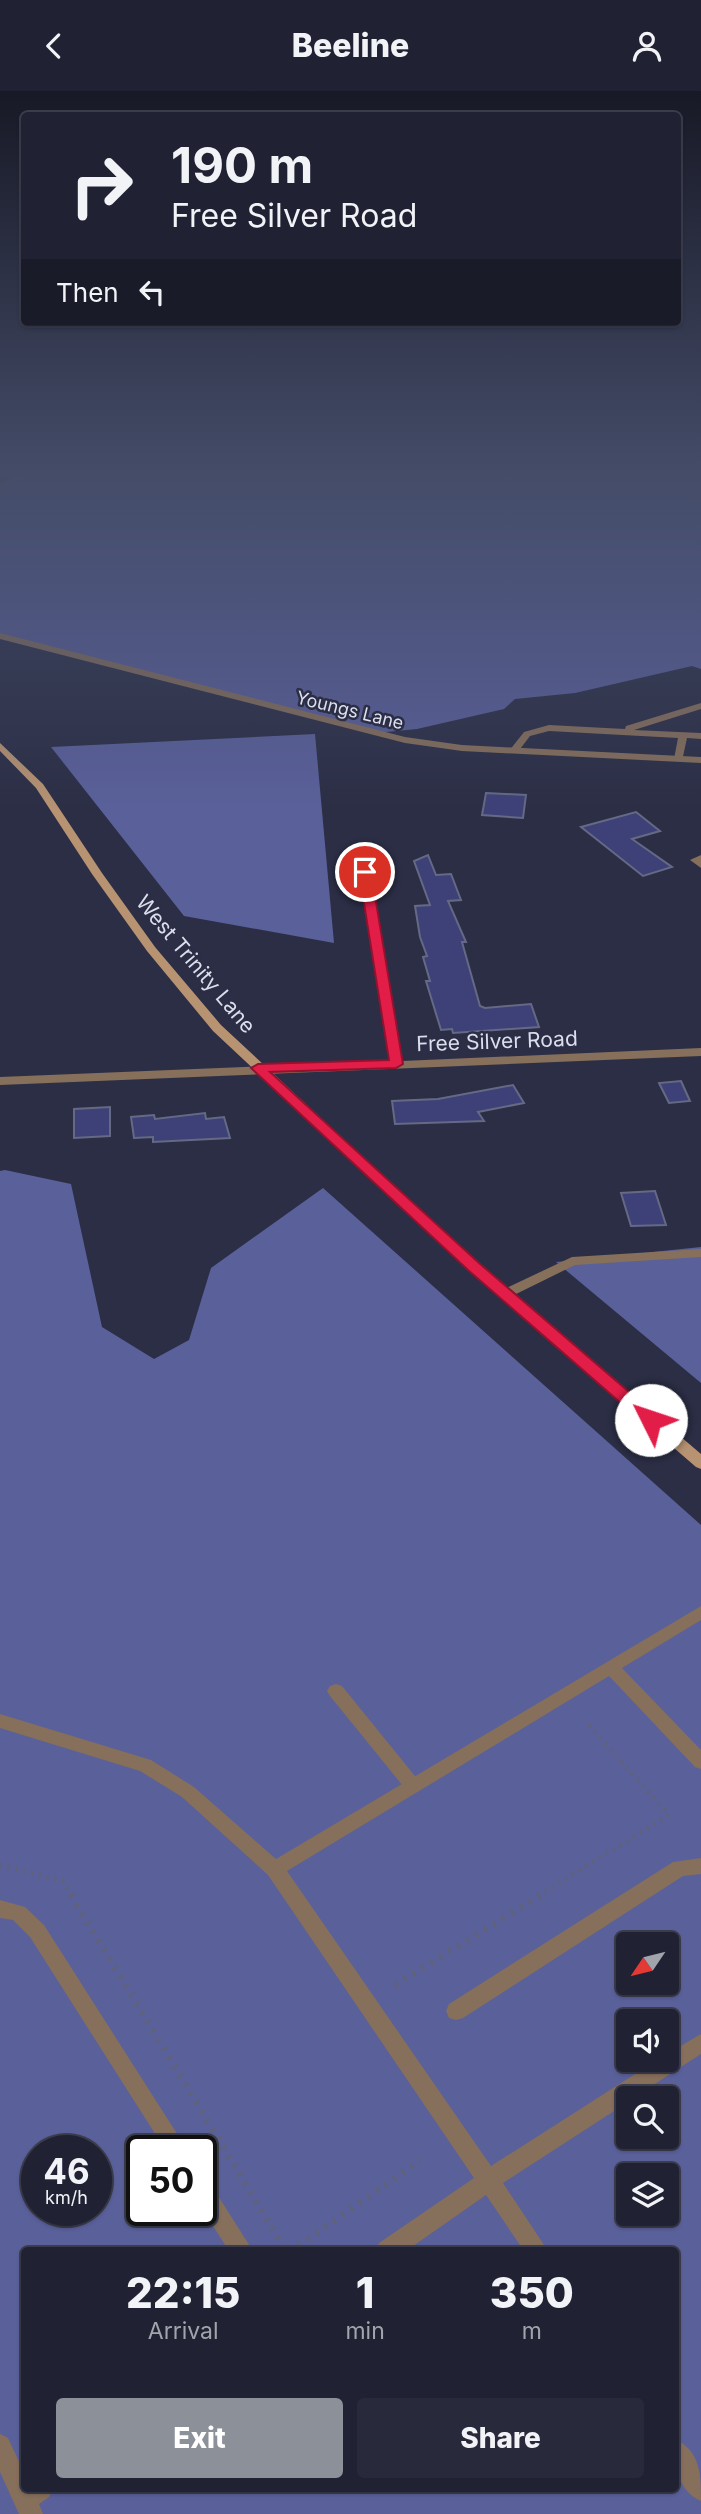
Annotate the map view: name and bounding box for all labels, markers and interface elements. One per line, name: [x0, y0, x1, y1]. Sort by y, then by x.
text: Beeline: [292, 26, 409, 65]
icon: back: [35, 27, 73, 65]
icon: person: [628, 27, 666, 65]
text: 190 m: [171, 136, 313, 195]
icon: right: [56, 140, 147, 231]
text: Free Silver Road: [171, 196, 417, 235]
icon: left: [133, 273, 171, 311]
text: Then: [56, 277, 119, 308]
street label: Youngs Lane: [294, 687, 406, 733]
pin: [335, 842, 395, 902]
icon: arrive: [346, 853, 384, 891]
street label: West Trinity Lane: [131, 890, 261, 1038]
street label: Free Silver Road: [416, 1026, 578, 1056]
position arrow: [614, 1383, 688, 1457]
north arrow: [616, 1932, 679, 1995]
map controls: [616, 1932, 679, 2226]
button: sound: [616, 2009, 679, 2072]
button: search: [616, 2086, 679, 2149]
speed limit sign: 50: [126, 2135, 217, 2226]
text: 46: [43, 2150, 90, 2192]
button: layers: [616, 2163, 679, 2226]
text: km/h: [45, 2187, 88, 2208]
text: 22:15: [126, 2267, 240, 2318]
text: 1: [356, 2267, 374, 2318]
text: 350: [490, 2267, 574, 2318]
text: Arrival: [148, 2317, 219, 2345]
text: min: [345, 2317, 385, 2345]
text: m: [522, 2317, 542, 2345]
button: Exit: [56, 2398, 343, 2478]
button: Share: [357, 2398, 644, 2478]

